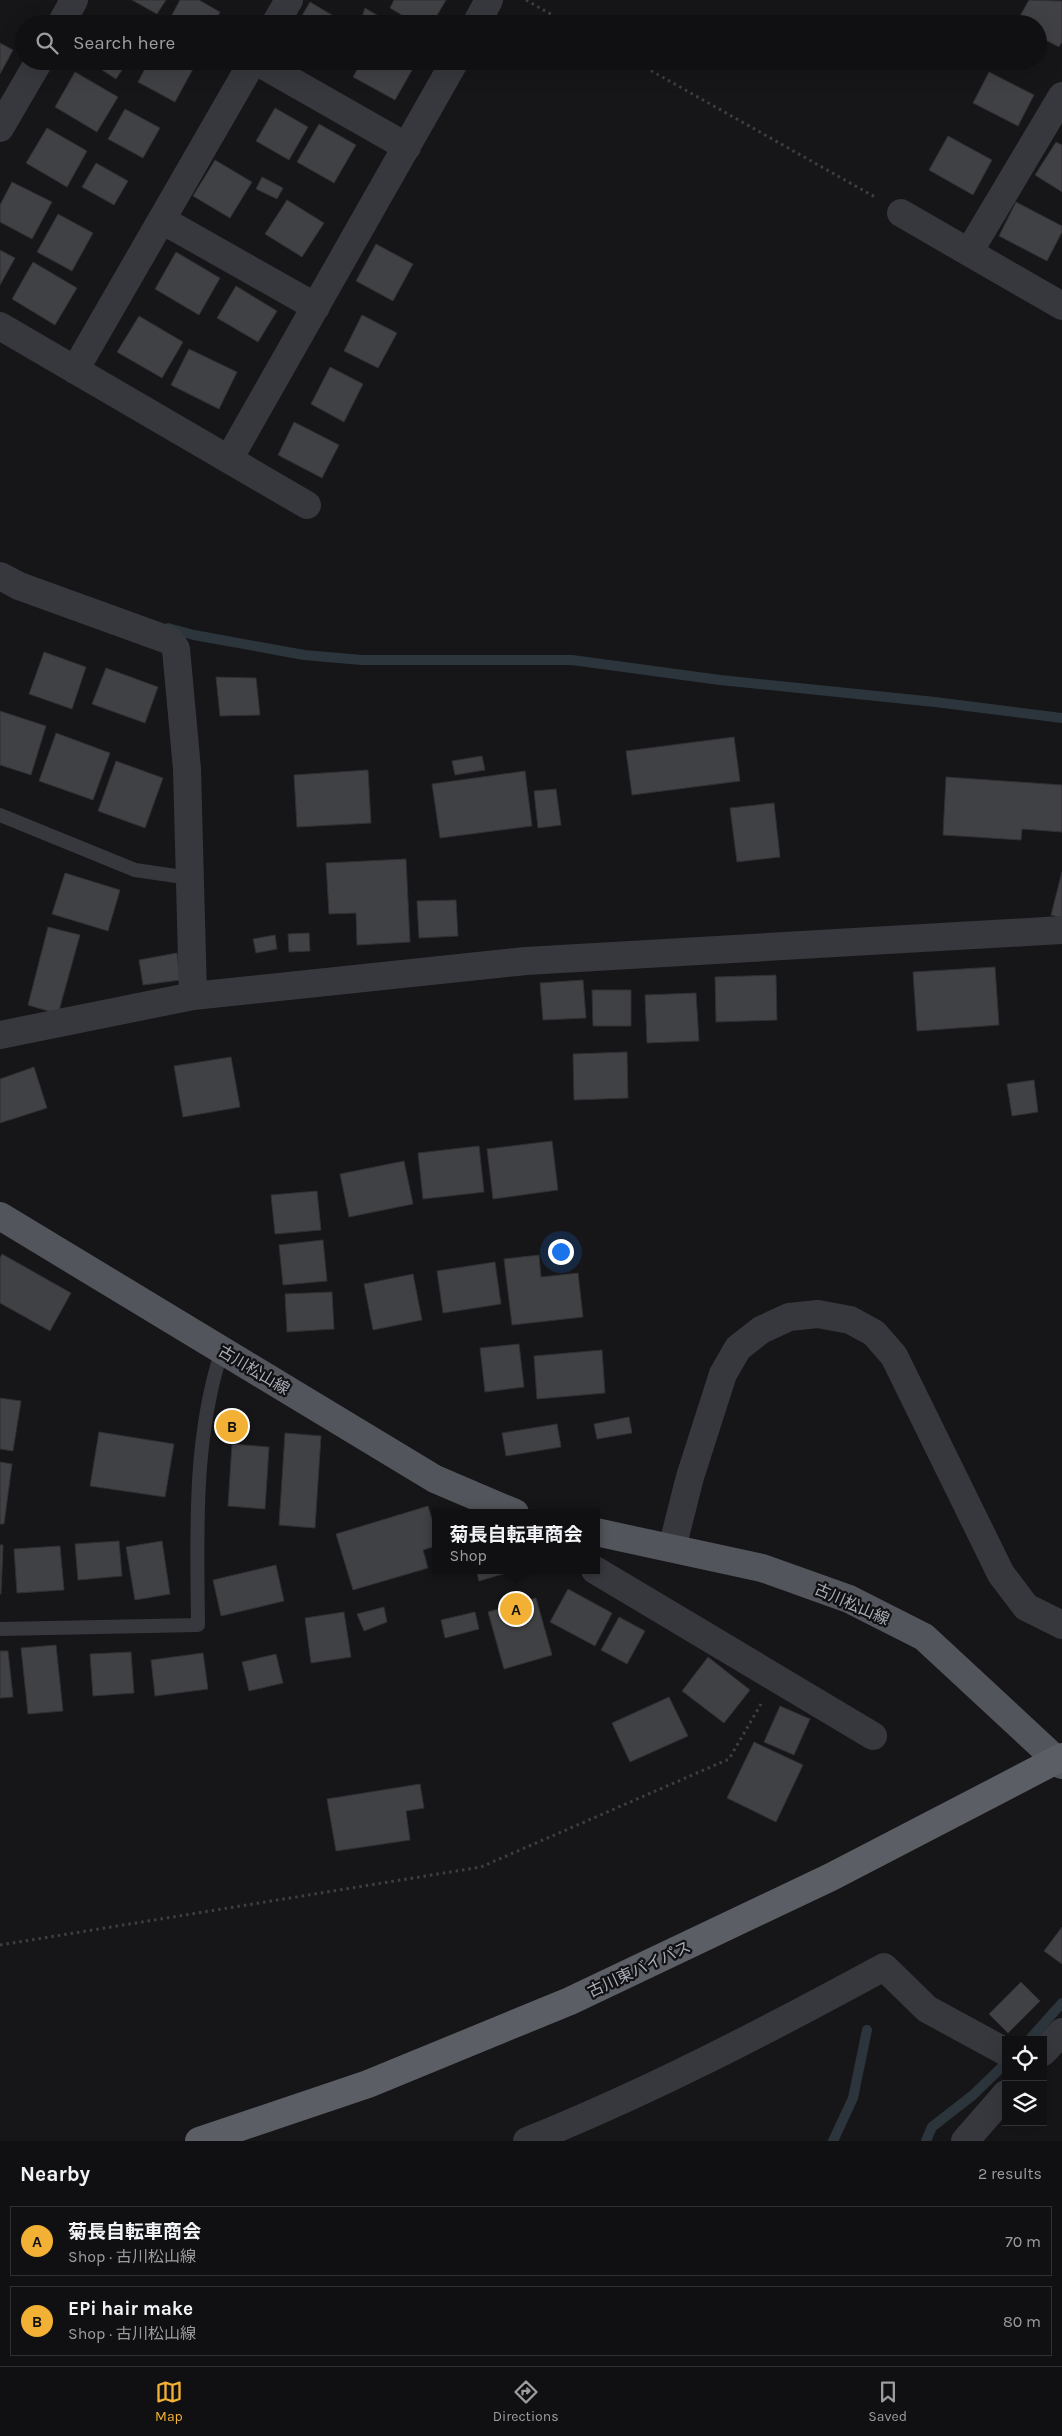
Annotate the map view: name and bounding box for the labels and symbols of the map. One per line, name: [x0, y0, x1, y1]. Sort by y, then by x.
your location: [548, 1239, 574, 1265]
street label: 古川松山線: [215, 1341, 293, 1399]
pin: B: [216, 1407, 248, 1445]
street label: 古川松山線: [812, 1579, 892, 1629]
pin: A: [500, 1590, 532, 1628]
street label: 古川東バイパス: [584, 1937, 694, 2001]

